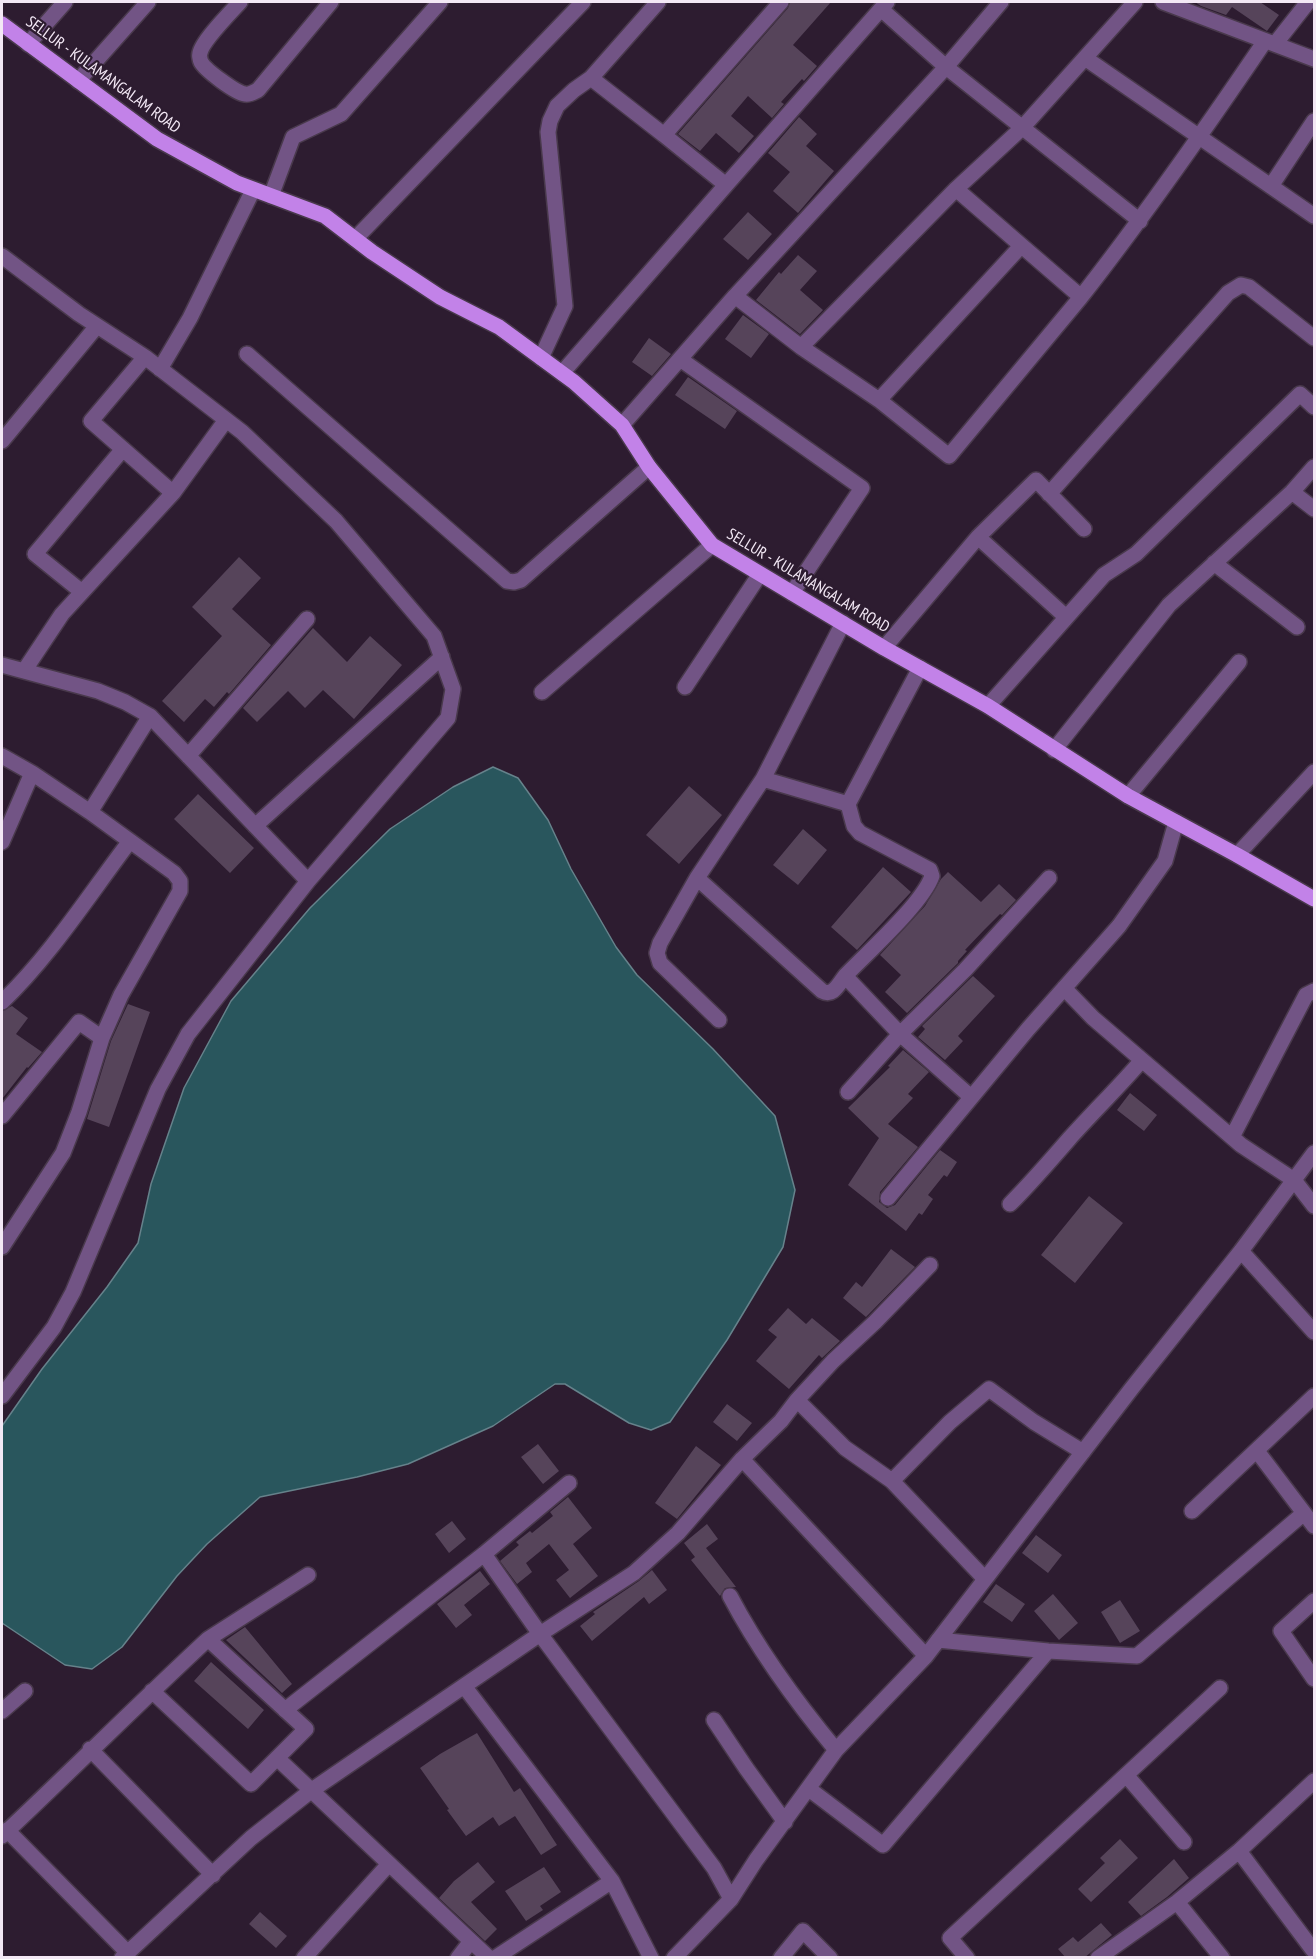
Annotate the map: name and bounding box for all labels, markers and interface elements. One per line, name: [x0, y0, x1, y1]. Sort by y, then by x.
street label: SELLUR - KULAMANGALAM ROAD: [22, 12, 184, 138]
street label: SELLUR - KULAMANGALAM ROAD: [723, 525, 893, 637]

